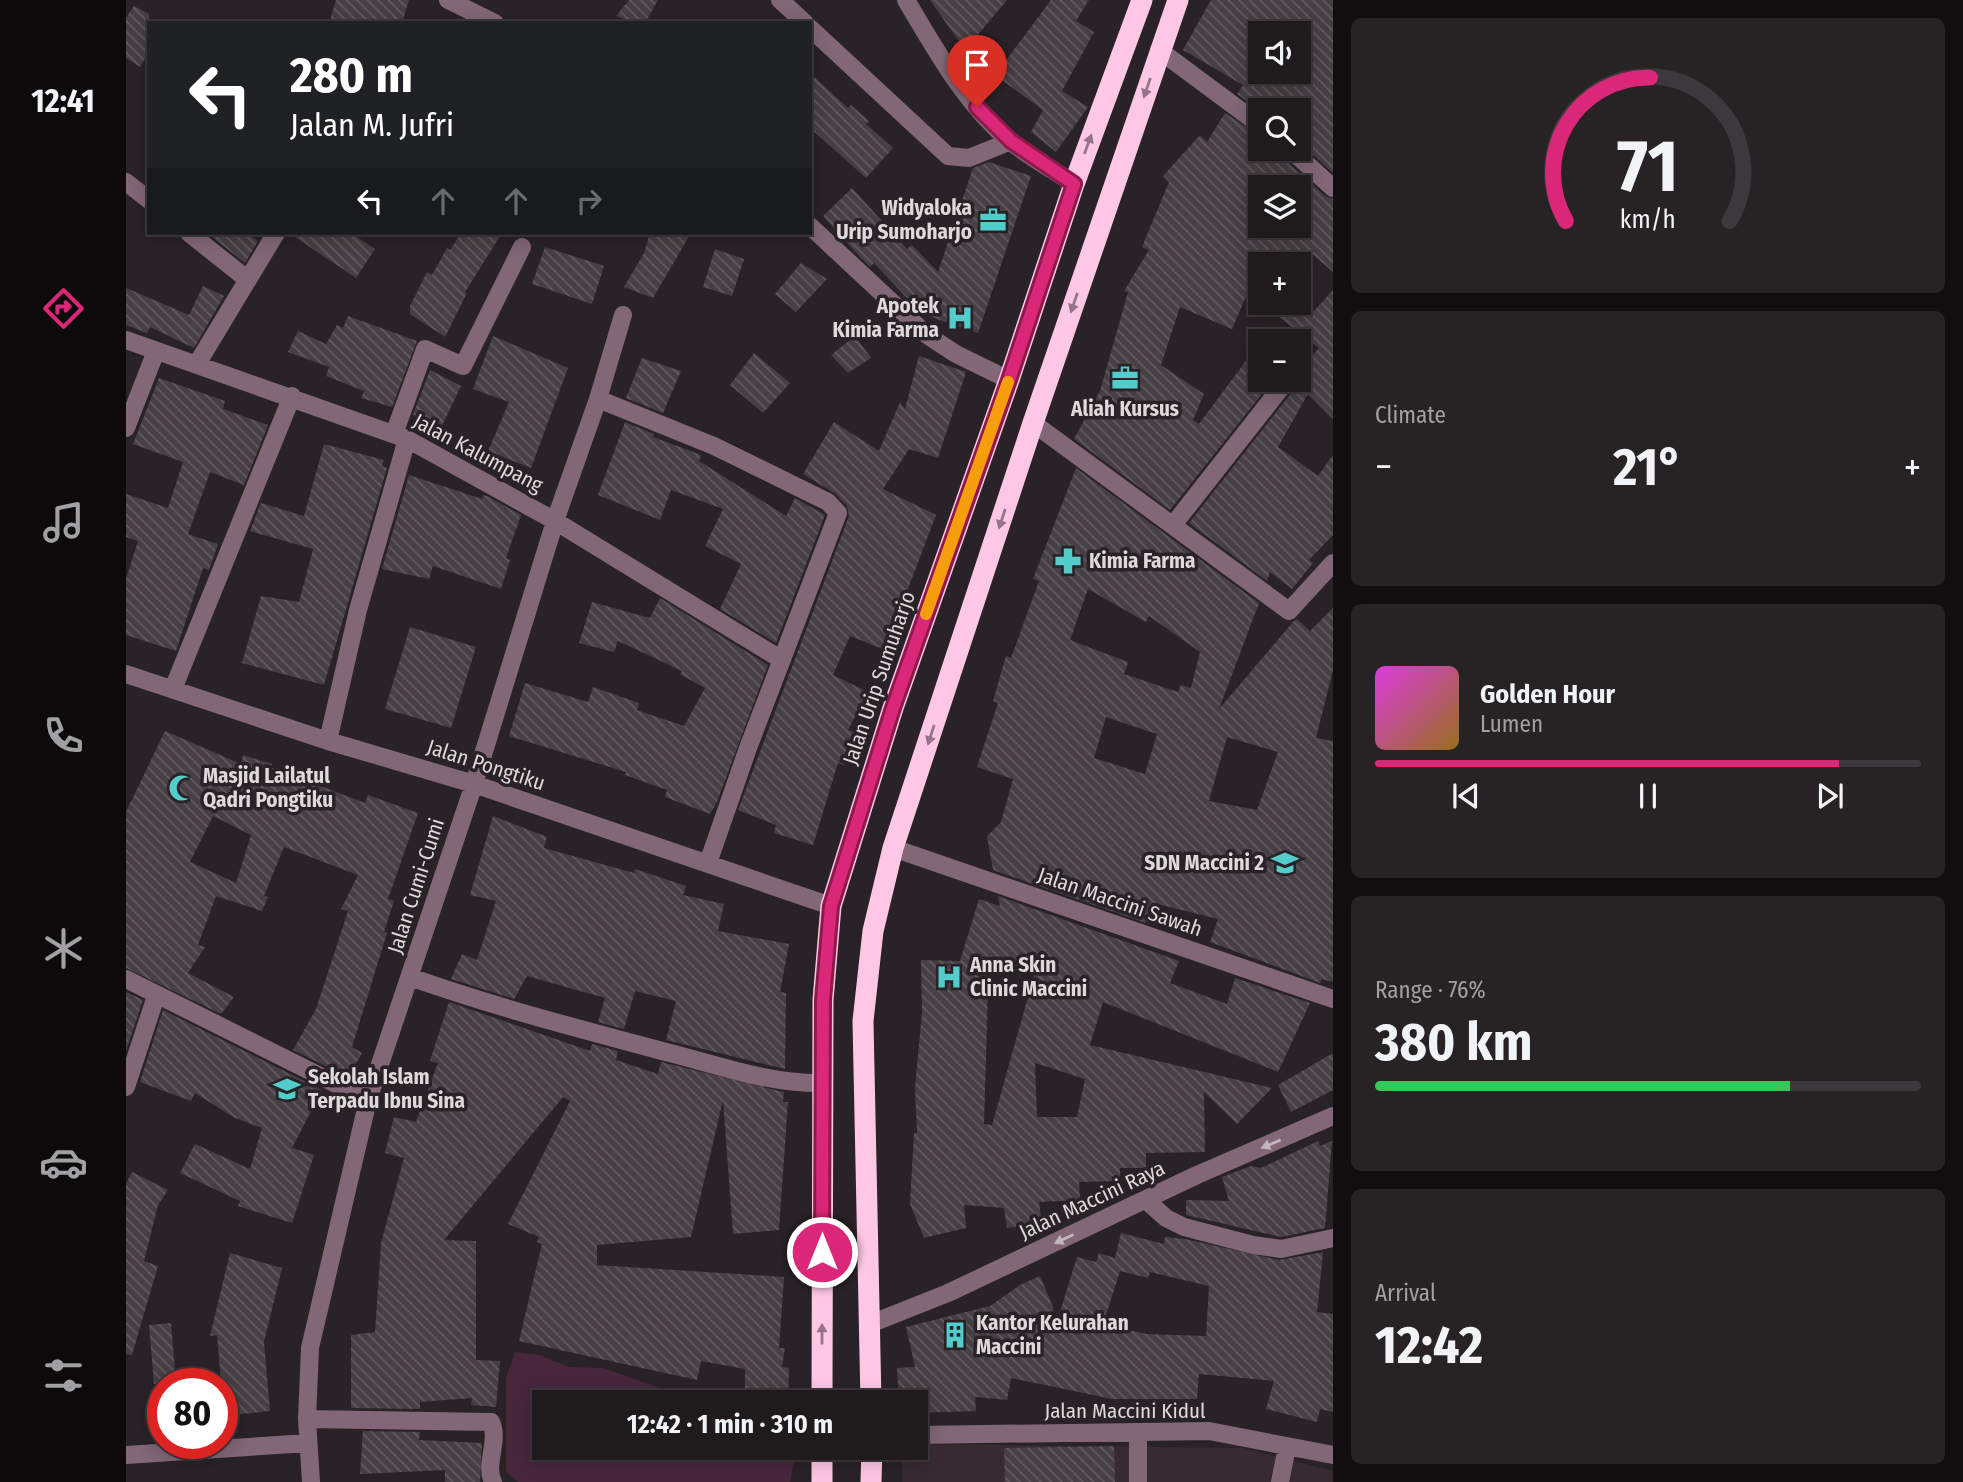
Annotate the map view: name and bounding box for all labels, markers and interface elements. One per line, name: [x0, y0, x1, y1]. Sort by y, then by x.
map controls: [1248, 21, 1311, 392]
button: sound: [1248, 21, 1311, 84]
pin: [947, 35, 1007, 107]
text: 280 m: [290, 46, 413, 105]
icon: arrive: [958, 46, 996, 84]
icon: left: [175, 49, 266, 140]
one-way arrow: [1141, 77, 1152, 98]
text: 12:41: [31, 82, 95, 120]
button: search: [1248, 98, 1311, 161]
text: Jalan M. Jufri: [290, 106, 454, 144]
text: 71: [1617, 124, 1679, 211]
one-way arrow: [1083, 134, 1094, 155]
button: layers: [1248, 175, 1311, 238]
icon: left: [351, 182, 389, 220]
icon: ahead: [424, 182, 462, 220]
icon: ahead: [497, 182, 535, 220]
icon: right: [570, 182, 608, 220]
place label: Widyaloka Urip Sumoharjo: [836, 195, 972, 245]
office icon: Widyaloka Urip Sumoharjo: [978, 205, 1008, 235]
text: km/h: [1620, 205, 1676, 235]
button: +: [1248, 252, 1311, 315]
icon: directions: [39, 284, 88, 333]
place label: Apotek Kimia Farma: [833, 293, 939, 343]
one-way arrow: [1068, 293, 1079, 314]
hospital icon: Apotek Kimia Farma: [945, 303, 975, 333]
button: −: [1248, 329, 1311, 392]
office icon: Aliah Kursus: [1110, 363, 1140, 393]
place label: Aliah Kursus: [1070, 396, 1179, 422]
text: Climate: [1375, 401, 1446, 429]
street label: Jalan Kalumpang: [409, 408, 548, 498]
text: 21°: [1613, 436, 1683, 499]
text: −: [1375, 444, 1392, 490]
text: +: [1904, 444, 1921, 490]
icon: music: [39, 498, 88, 547]
one-way arrow: [996, 508, 1006, 529]
pharmacy icon: Kimia Farma: [1053, 546, 1083, 576]
place label: Kimia Farma: [1089, 548, 1196, 574]
street label: Jalan Urip Sumuharjo: [837, 588, 921, 768]
text: Golden Hour: [1480, 679, 1615, 710]
text: Lumen: [1480, 710, 1543, 738]
icon: phone: [39, 711, 88, 760]
one-way arrow: [925, 724, 935, 745]
street label: Jalan Pongtiku: [424, 734, 548, 796]
place label: Masjid Lailatul Qadri Pongtiku: [203, 763, 333, 813]
mosque icon: Masjid Lailatul Qadri Pongtiku: [167, 773, 197, 803]
icon: previous: [1447, 777, 1485, 815]
icon: pause: [1629, 777, 1667, 815]
icon: next: [1811, 777, 1849, 815]
street label: Jalan Cumi-Cumi: [382, 815, 450, 957]
school or university icon: SDN Maccini 2: [1270, 848, 1300, 878]
place label: SDN Maccini 2: [1144, 850, 1264, 876]
street label: Jalan Maccini Sawah: [1034, 862, 1206, 942]
icon: climate: [39, 924, 88, 973]
place label: Anna Skin Clinic Maccini: [969, 952, 1087, 1002]
hospital icon: Anna Skin Clinic Maccini: [934, 962, 964, 992]
text: Range · 76%: [1375, 976, 1486, 1004]
text: 380 km: [1375, 1011, 1532, 1074]
place label: Sekolah Islam Terpadu Ibnu Sina: [308, 1064, 465, 1114]
school or university icon: Sekolah Islam Terpadu Ibnu Sina: [272, 1074, 302, 1104]
icon: car: [39, 1138, 88, 1187]
one-way arrow: [1260, 1139, 1281, 1150]
street label: Jalan Maccini Raya: [1015, 1155, 1169, 1245]
position arrow: [785, 1215, 859, 1289]
one-way arrow: [1054, 1233, 1074, 1245]
text: Arrival: [1375, 1279, 1436, 1307]
place label: Kantor Kelurahan Maccini: [976, 1310, 1129, 1360]
text: 12:42: [1375, 1314, 1483, 1377]
building icon: Kantor Kelurahan Maccini: [940, 1320, 970, 1350]
one-way arrow: [816, 1322, 828, 1344]
icon: filters: [39, 1351, 88, 1400]
speed limit sign: 80: [147, 1368, 238, 1459]
street label: Jalan Maccini Kidul: [1044, 1398, 1206, 1424]
text: 12:42 · 1 min · 310 m: [627, 1409, 833, 1440]

